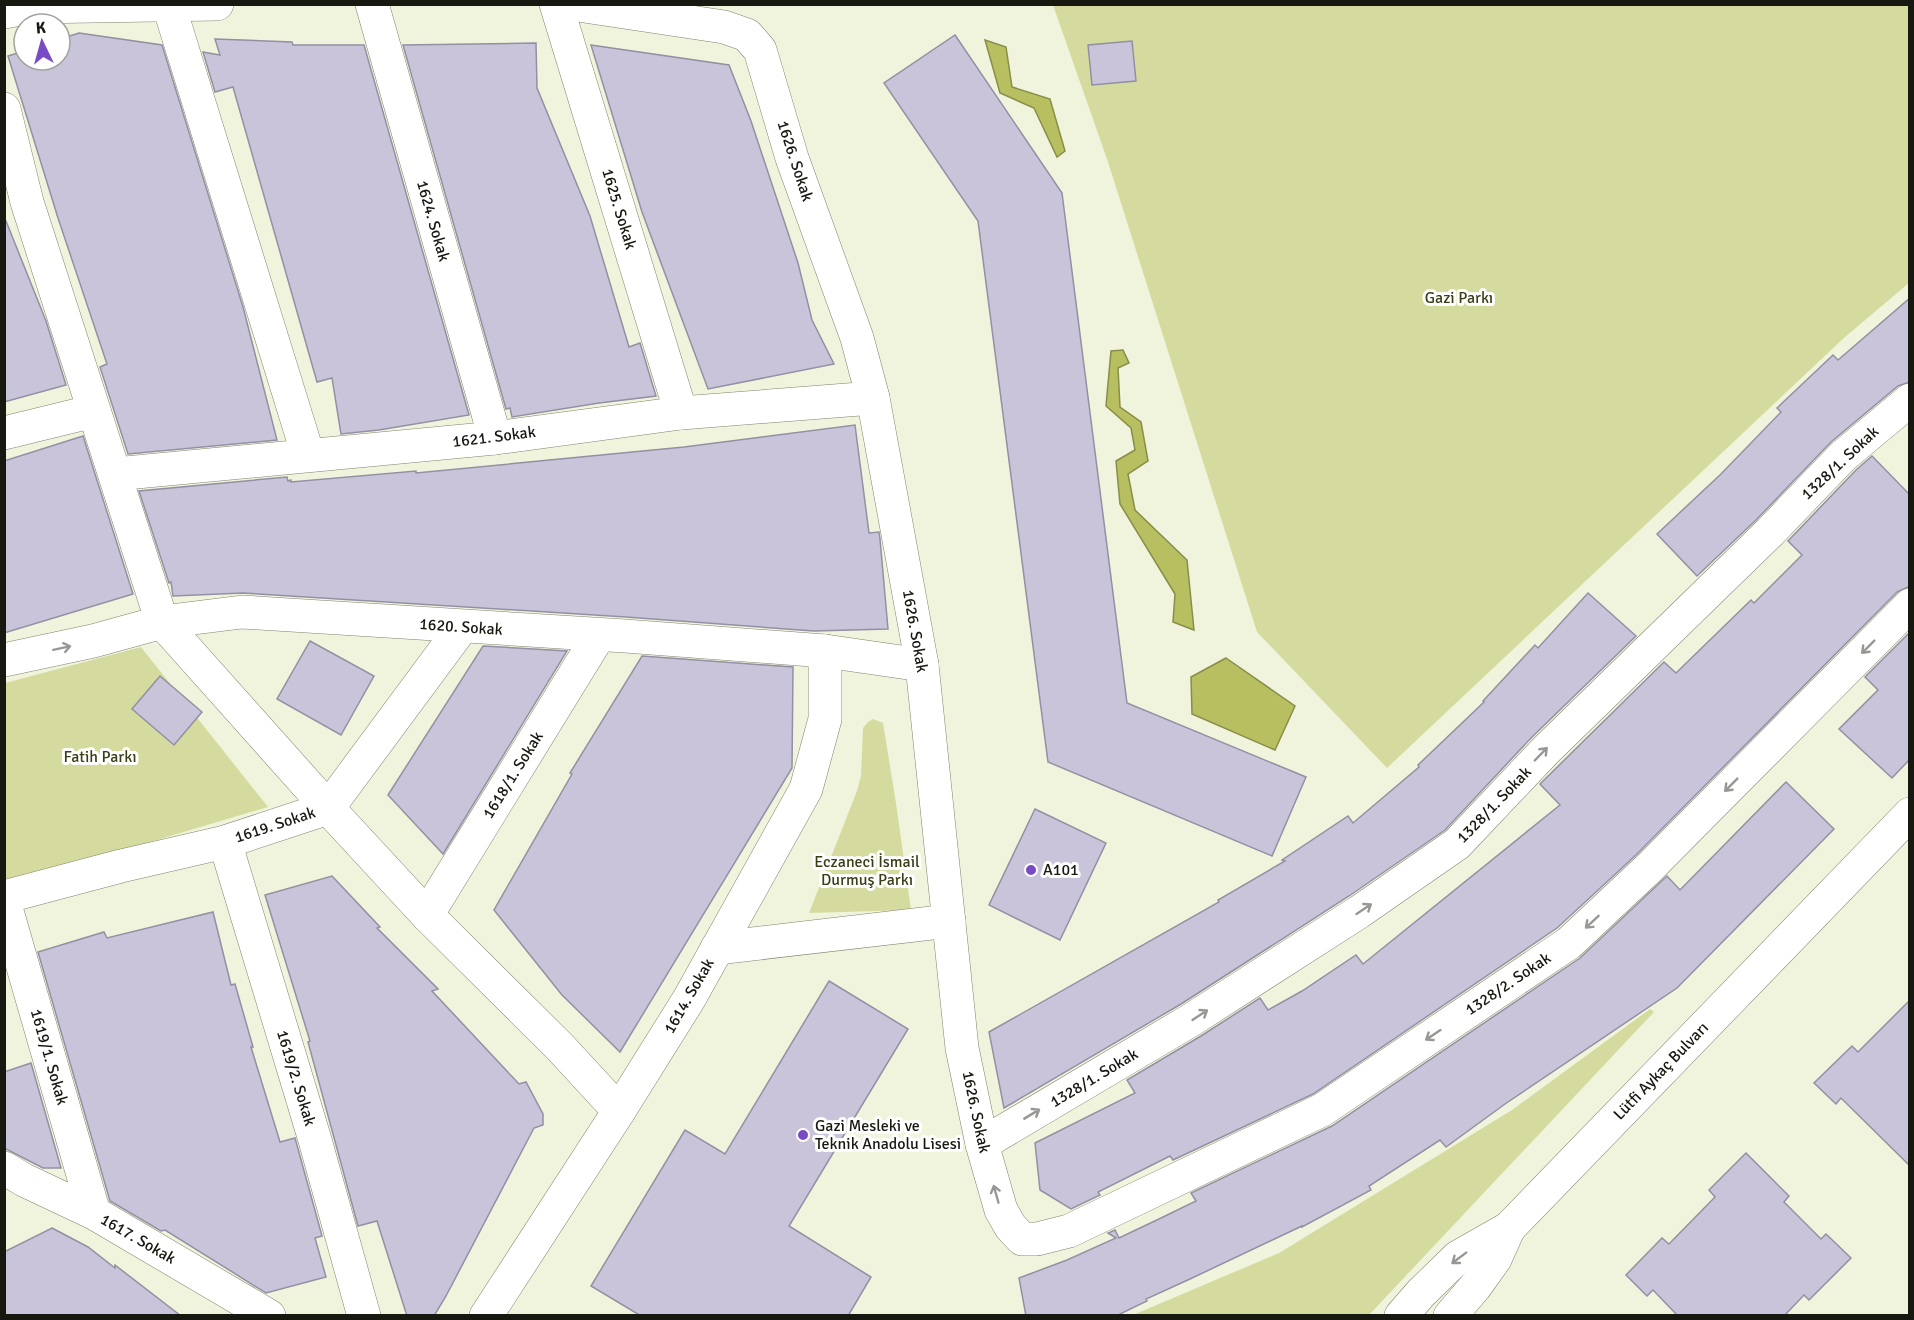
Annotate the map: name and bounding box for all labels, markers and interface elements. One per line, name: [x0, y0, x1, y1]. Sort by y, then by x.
north arrow: [12, 12, 72, 72]
text: K: [35, 18, 47, 38]
street label: 1626. Sokak: [773, 118, 817, 204]
street label: 1625. Sokak: [597, 166, 641, 252]
street label: 1624. Sokak: [412, 178, 454, 264]
park label: Gazi Parkı: [1425, 288, 1493, 308]
street label: 1621. Sokak: [451, 422, 537, 452]
street label: 1328/1. Sokak: [1797, 422, 1883, 504]
street label: 1626. Sokak: [898, 588, 932, 674]
street label: 1620. Sokak: [419, 614, 503, 640]
one-way arrow: [1861, 639, 1876, 654]
one-way arrow: [51, 642, 71, 653]
street label: 1618/1. Sokak: [478, 728, 548, 822]
park label: Fatih Parkı: [63, 747, 137, 767]
one-way arrow: [1534, 747, 1549, 762]
street label: 1328/1. Sokak: [1452, 762, 1536, 848]
one-way arrow: [1724, 778, 1739, 793]
street label: 1619. Sokak: [232, 803, 318, 847]
park label: Eczaneci İsmail Durmuş Parkı: [814, 852, 920, 890]
place label: A101: [1043, 860, 1079, 880]
marker: A101: [1024, 863, 1038, 877]
one-way arrow: [1355, 903, 1371, 915]
one-way arrow: [1584, 914, 1599, 929]
street label: 1328/2. Sokak: [1461, 948, 1555, 1020]
street label: 1614. Sokak: [659, 955, 719, 1037]
street label: 1619/1. Sokak: [26, 1007, 72, 1107]
one-way arrow: [1191, 1008, 1208, 1020]
street label: Lütfi Aykaç Bulvarı: [1609, 1018, 1713, 1124]
street label: 1619/2. Sokak: [272, 1028, 320, 1128]
one-way arrow: [1426, 1029, 1442, 1041]
street label: 1328/1. Sokak: [1046, 1044, 1142, 1112]
street label: 1626. Sokak: [958, 1069, 994, 1155]
one-way arrow: [1023, 1108, 1040, 1120]
place label: Gazi Mesleki ve Teknik Anadolu Lisesi: [815, 1116, 961, 1154]
marker: Gazi Mesleki ve Teknik Anadolu Lisesi: [796, 1128, 810, 1142]
one-way arrow: [990, 1185, 1001, 1204]
street label: 1617. Sokak: [97, 1209, 179, 1269]
one-way arrow: [1451, 1251, 1467, 1264]

